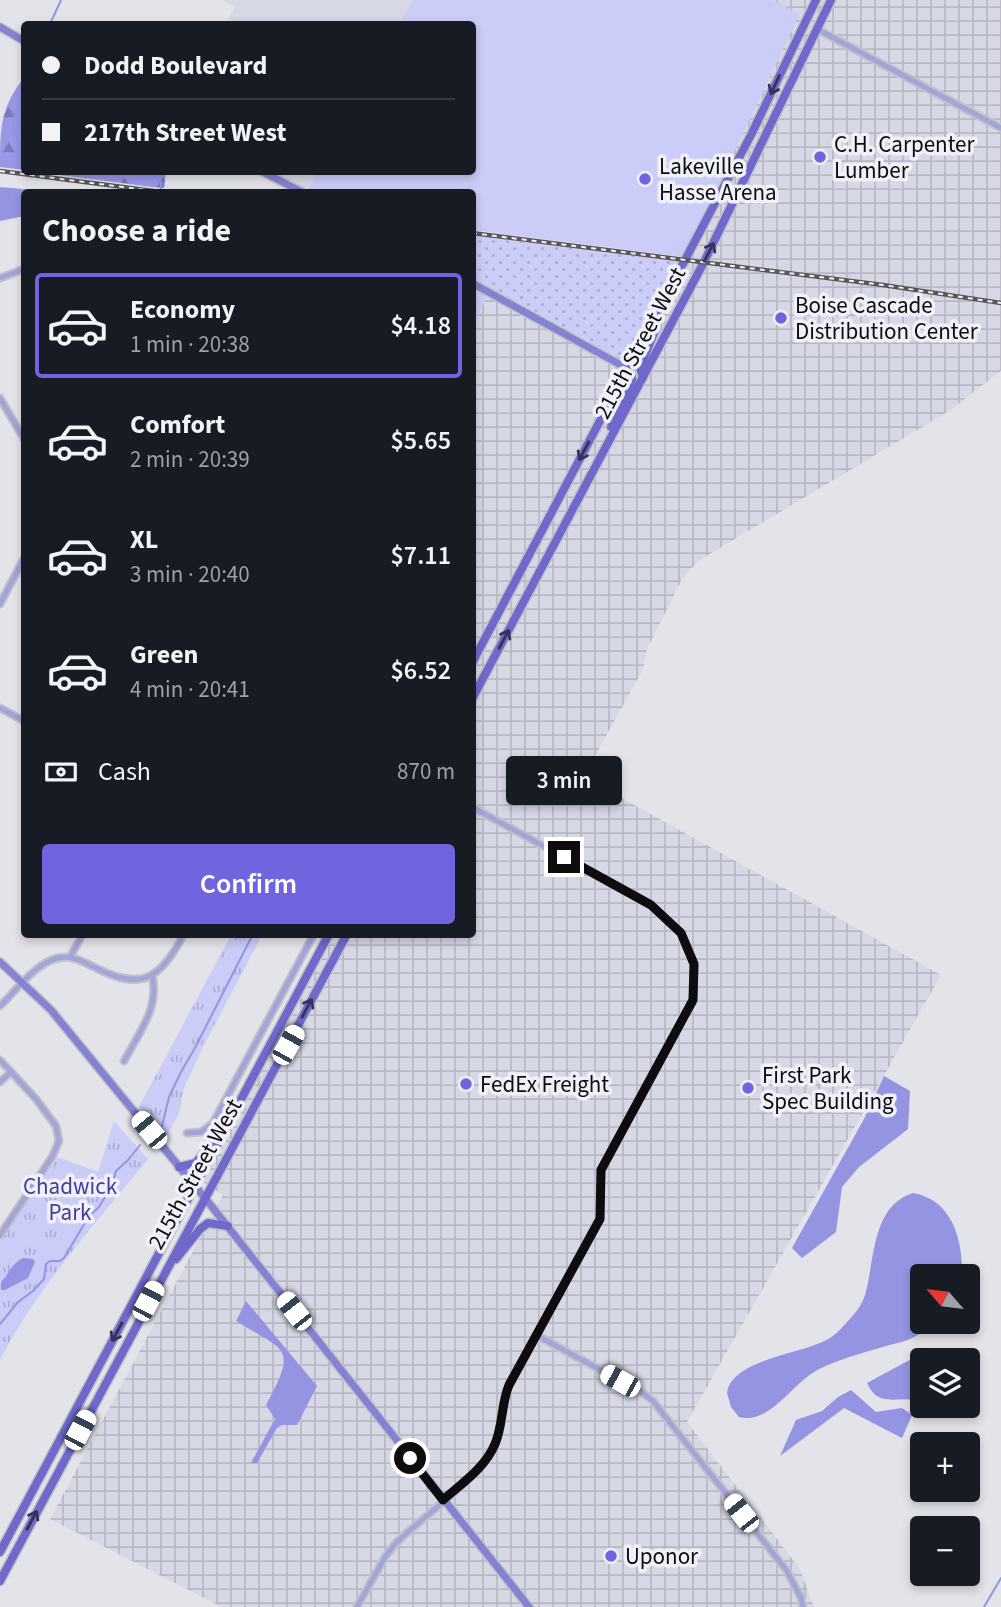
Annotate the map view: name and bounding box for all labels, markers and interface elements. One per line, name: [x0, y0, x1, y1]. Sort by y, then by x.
text: Dodd Boulevard: [84, 47, 267, 84]
one-way arrow: [768, 74, 781, 95]
text: 217th Street West: [84, 114, 286, 151]
place label: C.H. Carpenter Lumber: [834, 128, 976, 187]
marker: C.H. Carpenter Lumber: [812, 149, 828, 165]
place label: Lakeville Hasse Arena: [659, 150, 777, 209]
marker: Lakeville Hasse Arena: [637, 171, 653, 187]
text: Choose a ride: [42, 208, 231, 254]
one-way arrow: [703, 242, 717, 263]
street label: 215th Street West: [586, 261, 694, 425]
place label: Boise Cascade Distribution Center: [795, 289, 979, 348]
text: Economy: [130, 291, 235, 328]
icon: car: [46, 294, 109, 357]
text: $4.18: [390, 307, 451, 344]
marker: Boise Cascade Distribution Center: [773, 310, 789, 326]
text: 1 min · 20:38: [130, 328, 250, 361]
text: Comfort: [130, 406, 225, 443]
icon: car: [46, 409, 109, 472]
text: $5.65: [390, 422, 451, 459]
one-way arrow: [577, 440, 591, 461]
text: 2 min · 20:39: [130, 443, 250, 476]
text: XL: [130, 521, 158, 558]
icon: car: [46, 524, 109, 587]
text: $7.11: [390, 537, 451, 574]
text: 3 min · 20:40: [130, 558, 250, 591]
one-way arrow: [498, 629, 512, 649]
text: Green: [130, 636, 198, 673]
icon: car: [46, 639, 109, 702]
text: $6.52: [390, 652, 451, 689]
text: 4 min · 20:41: [130, 673, 250, 706]
icon: cash: [42, 753, 80, 791]
text: Cash: [98, 753, 151, 790]
text: 870 m: [397, 755, 455, 788]
callout: 3 min: [506, 756, 622, 804]
text: 3 min: [537, 764, 591, 797]
route end: [548, 841, 580, 873]
button: Confirm: [42, 844, 455, 924]
one-way arrow: [301, 998, 314, 1019]
car: [269, 1022, 308, 1068]
place label: First Park Spec Building: [762, 1059, 894, 1118]
place label: FedEx Freight: [480, 1068, 609, 1101]
marker: FedEx Freight: [458, 1076, 474, 1092]
marker: First Park Spec Building: [740, 1080, 756, 1096]
street label: 215th Street West: [140, 1092, 250, 1255]
car: [128, 1107, 171, 1153]
park label: Chadwick Park: [23, 1170, 118, 1229]
north arrow: [910, 1264, 980, 1334]
map controls: [910, 1264, 980, 1586]
car: [129, 1278, 168, 1324]
car: [273, 1288, 316, 1334]
one-way arrow: [109, 1322, 123, 1342]
button: layers: [910, 1348, 980, 1418]
car: [597, 1362, 644, 1400]
car: [61, 1407, 100, 1453]
button: +: [910, 1432, 980, 1502]
route start: [394, 1442, 426, 1474]
car: [720, 1490, 763, 1536]
one-way arrow: [25, 1511, 39, 1531]
button: −: [910, 1516, 980, 1586]
place label: Uponor: [625, 1540, 699, 1573]
marker: Uponor: [603, 1548, 619, 1564]

